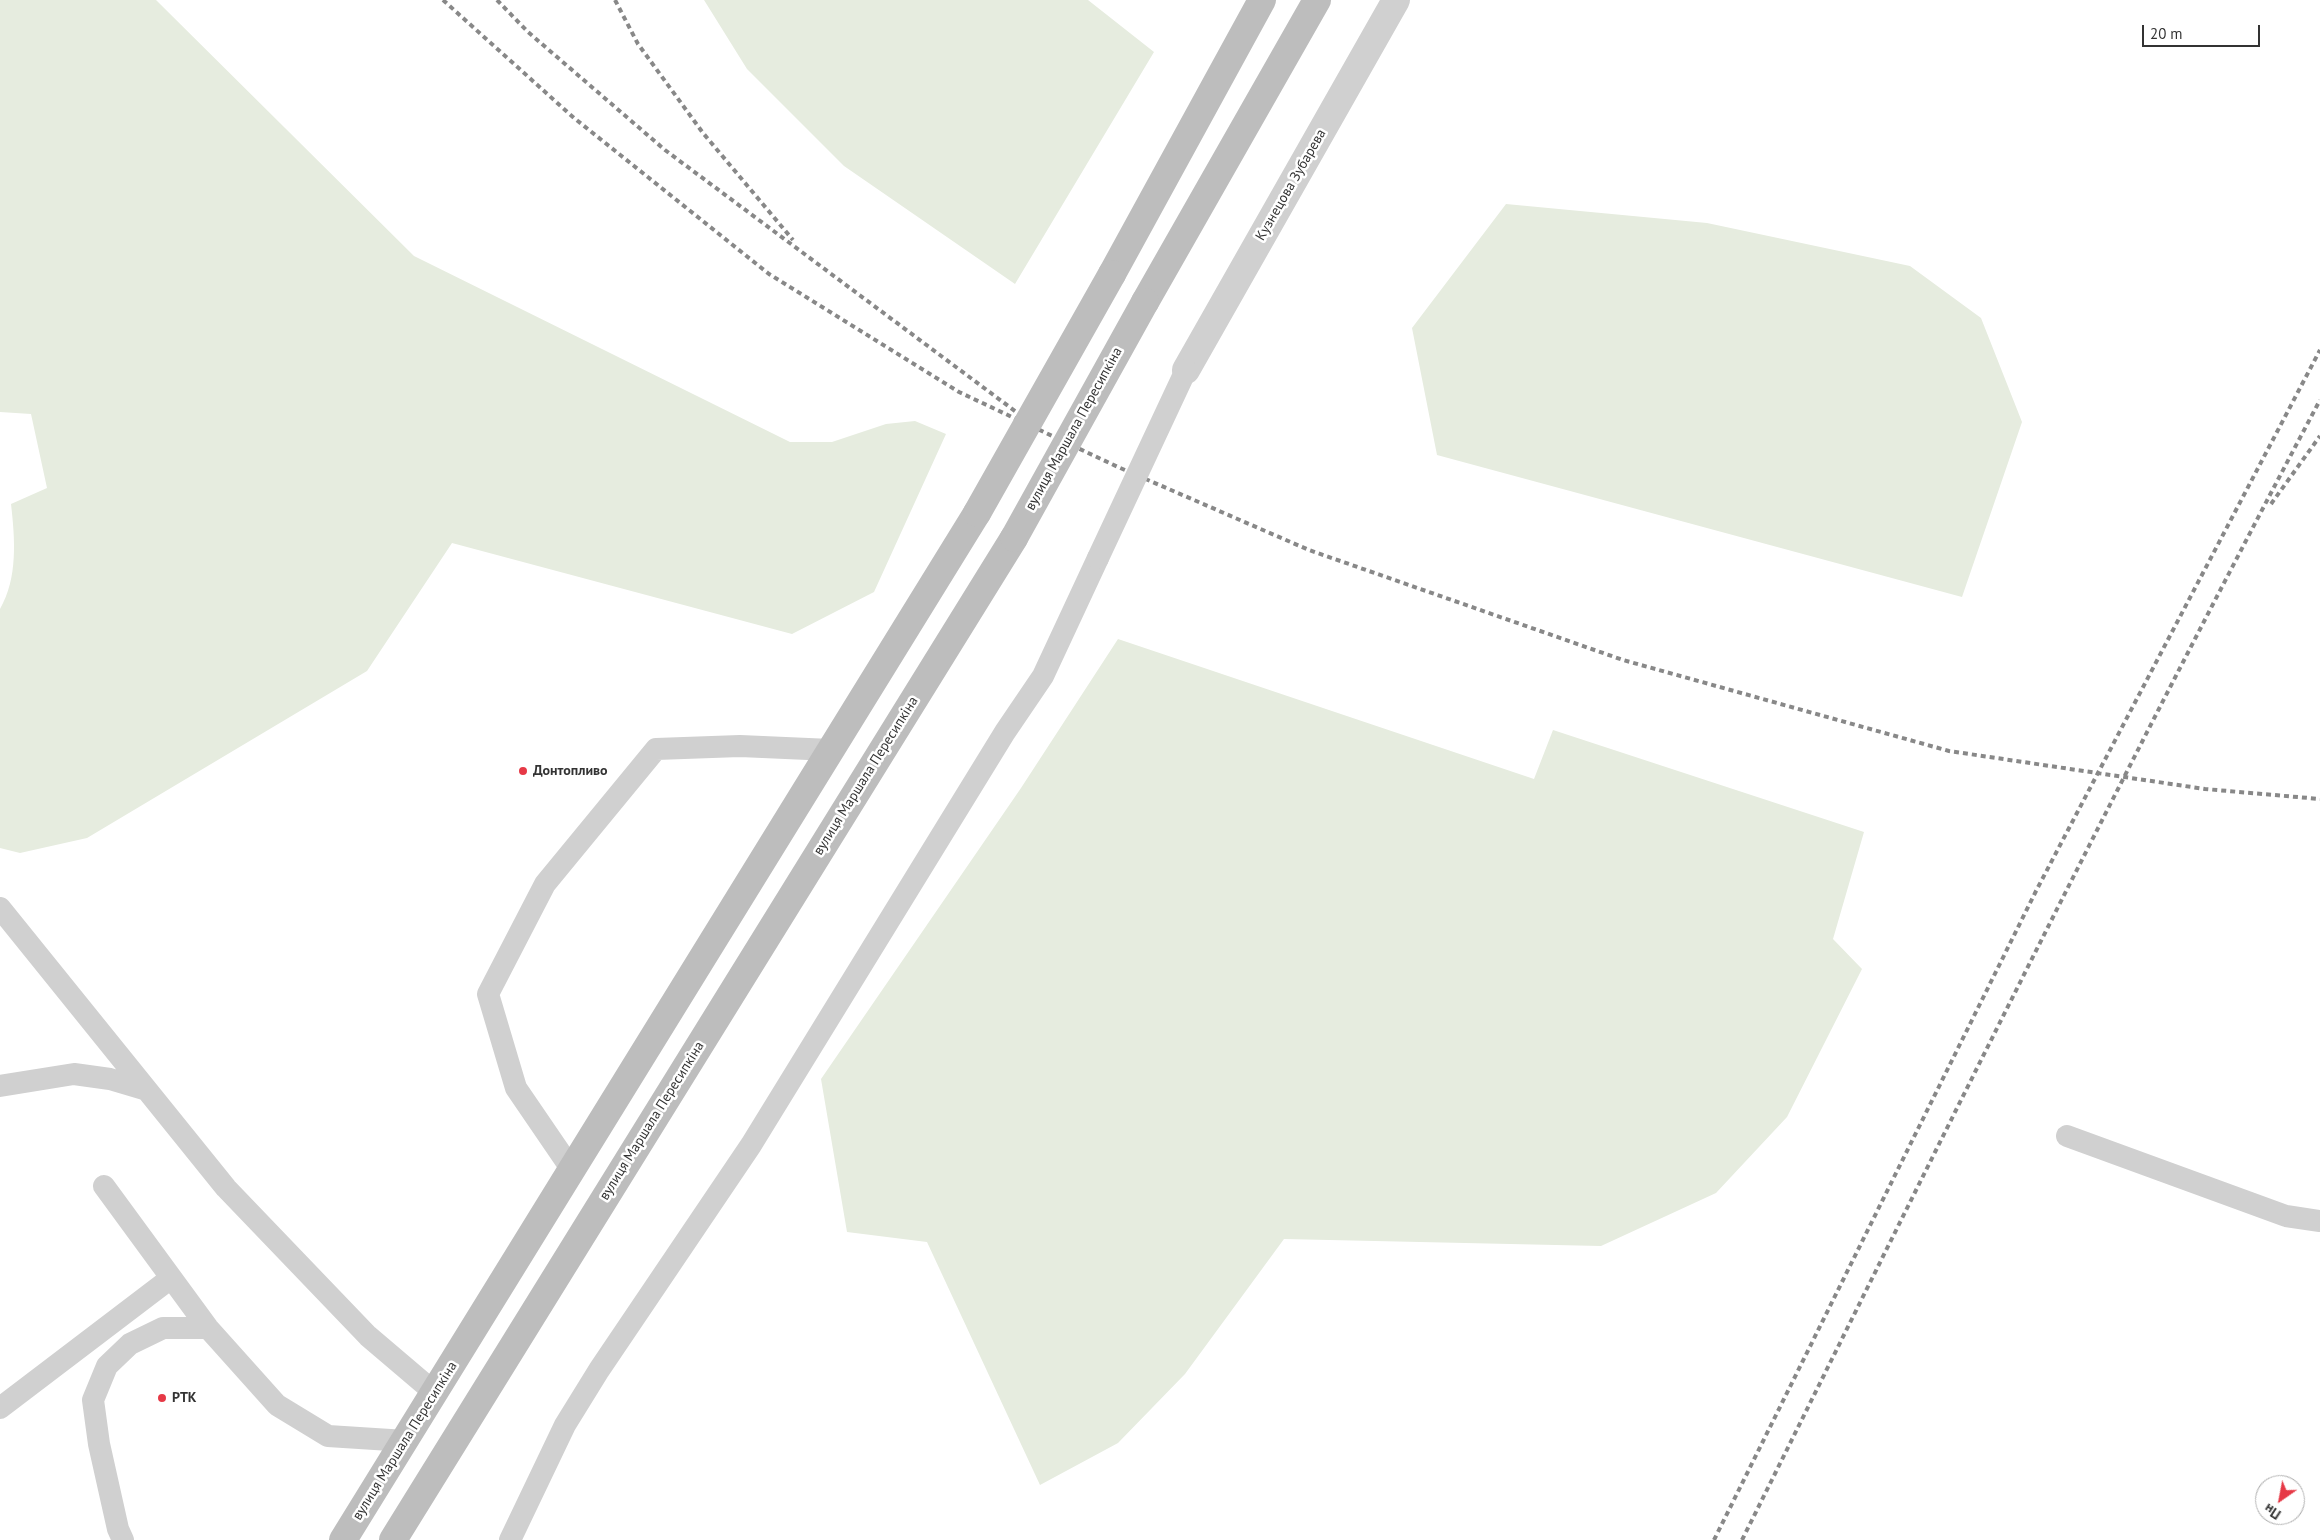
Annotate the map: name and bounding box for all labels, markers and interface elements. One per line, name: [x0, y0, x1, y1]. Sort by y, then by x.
scale bar: [2145, 15, 2262, 47]
text: 20 m: [2150, 24, 2183, 43]
street label: Кузнецова Зубарева: [1252, 126, 1330, 244]
street label: вулиця Маршала Пересипкіна: [1022, 345, 1126, 513]
street label: вулиця Маршала Пересипкіна: [810, 694, 922, 858]
place label: Донтопливо: [533, 763, 608, 779]
marker: Донтопливо: [517, 765, 529, 777]
street label: вулиця Маршала Пересипкіна: [596, 1039, 708, 1203]
street label: вулиця Маршала Пересипкіна: [349, 1359, 461, 1523]
place label: РТК: [172, 1390, 197, 1406]
marker: РТК: [156, 1392, 168, 1404]
north arrow: [2255, 1475, 2305, 1525]
text: Пн: [2261, 1500, 2284, 1524]

